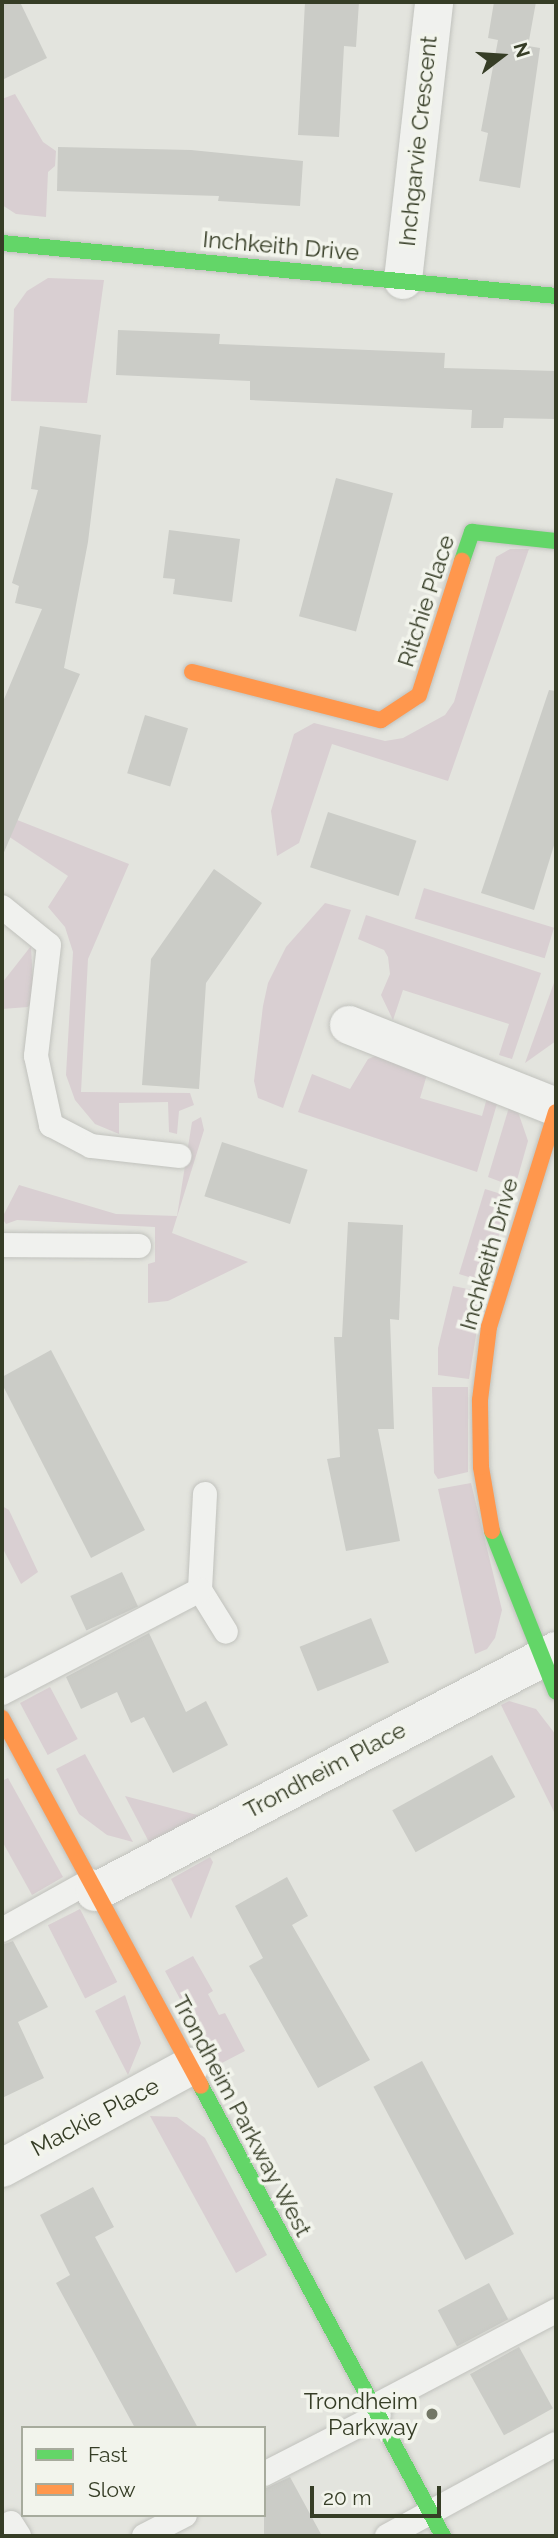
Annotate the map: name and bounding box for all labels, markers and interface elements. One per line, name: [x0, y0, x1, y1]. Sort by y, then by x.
north arrow: [467, 21, 537, 91]
street label: Inchgarvie Crescent: [393, 34, 443, 248]
text: N: [509, 40, 535, 60]
street label: Inchkeith Drive: [202, 225, 360, 267]
street label: Ritchie Place: [392, 532, 460, 670]
street label: Inchkeith Drive: [454, 1175, 524, 1333]
street label: Trondheim Place: [239, 1716, 411, 1824]
street label: Trondheim Parkway West: [166, 1990, 318, 2242]
street label: Mackie Place: [26, 2072, 164, 2162]
place label: Trondheim Parkway: [304, 2387, 418, 2441]
marker: Trondheim Parkway: [424, 2406, 440, 2422]
legend: [21, 2426, 266, 2517]
text: Fast: [88, 2442, 128, 2467]
scale bar: [313, 2472, 444, 2516]
text: Slow: [88, 2477, 136, 2502]
text: 20 m: [323, 2485, 371, 2510]

